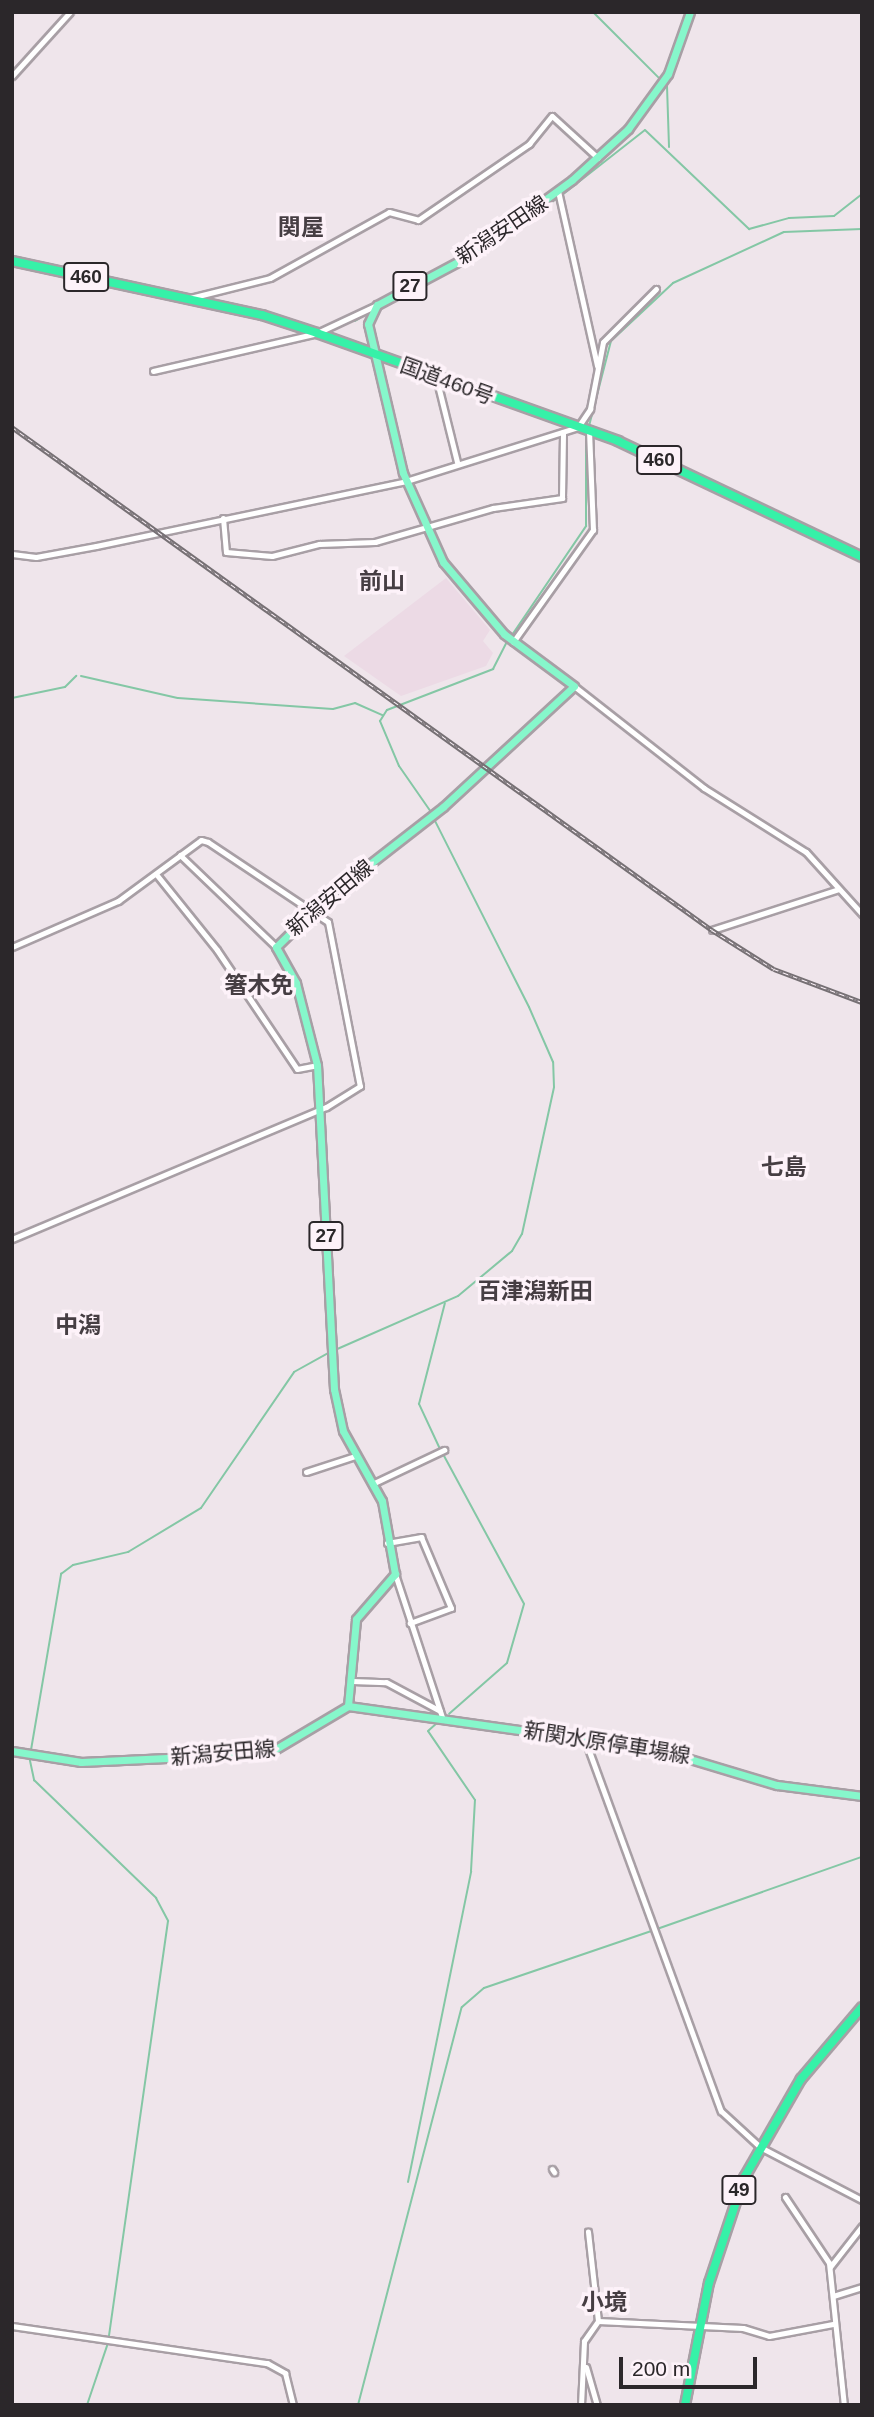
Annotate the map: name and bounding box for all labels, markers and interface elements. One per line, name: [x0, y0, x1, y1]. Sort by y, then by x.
street label: 新潟安田線: [451, 190, 553, 270]
district label: 関屋: [278, 213, 324, 241]
road number: 460: [62, 262, 110, 292]
road number: 27: [391, 270, 429, 302]
street label: 国道460号: [397, 352, 497, 410]
road number: 460: [634, 444, 684, 475]
district label: 前山: [359, 567, 405, 595]
street label: 新潟安田線: [282, 855, 378, 941]
district label: 箸木免: [225, 971, 293, 999]
district label: 七島: [761, 1153, 807, 1181]
road number: 27: [307, 1220, 345, 1252]
district label: 百津潟新田: [478, 1277, 592, 1305]
district label: 中潟: [55, 1311, 101, 1339]
street label: 新関水原停車場線: [522, 1717, 692, 1769]
street label: 新潟安田線: [170, 1736, 276, 1770]
road number: 49: [720, 2174, 758, 2206]
district label: 小境: [581, 2288, 627, 2316]
scale bar: [622, 2344, 760, 2388]
text: 200 m: [632, 2357, 690, 2380]

